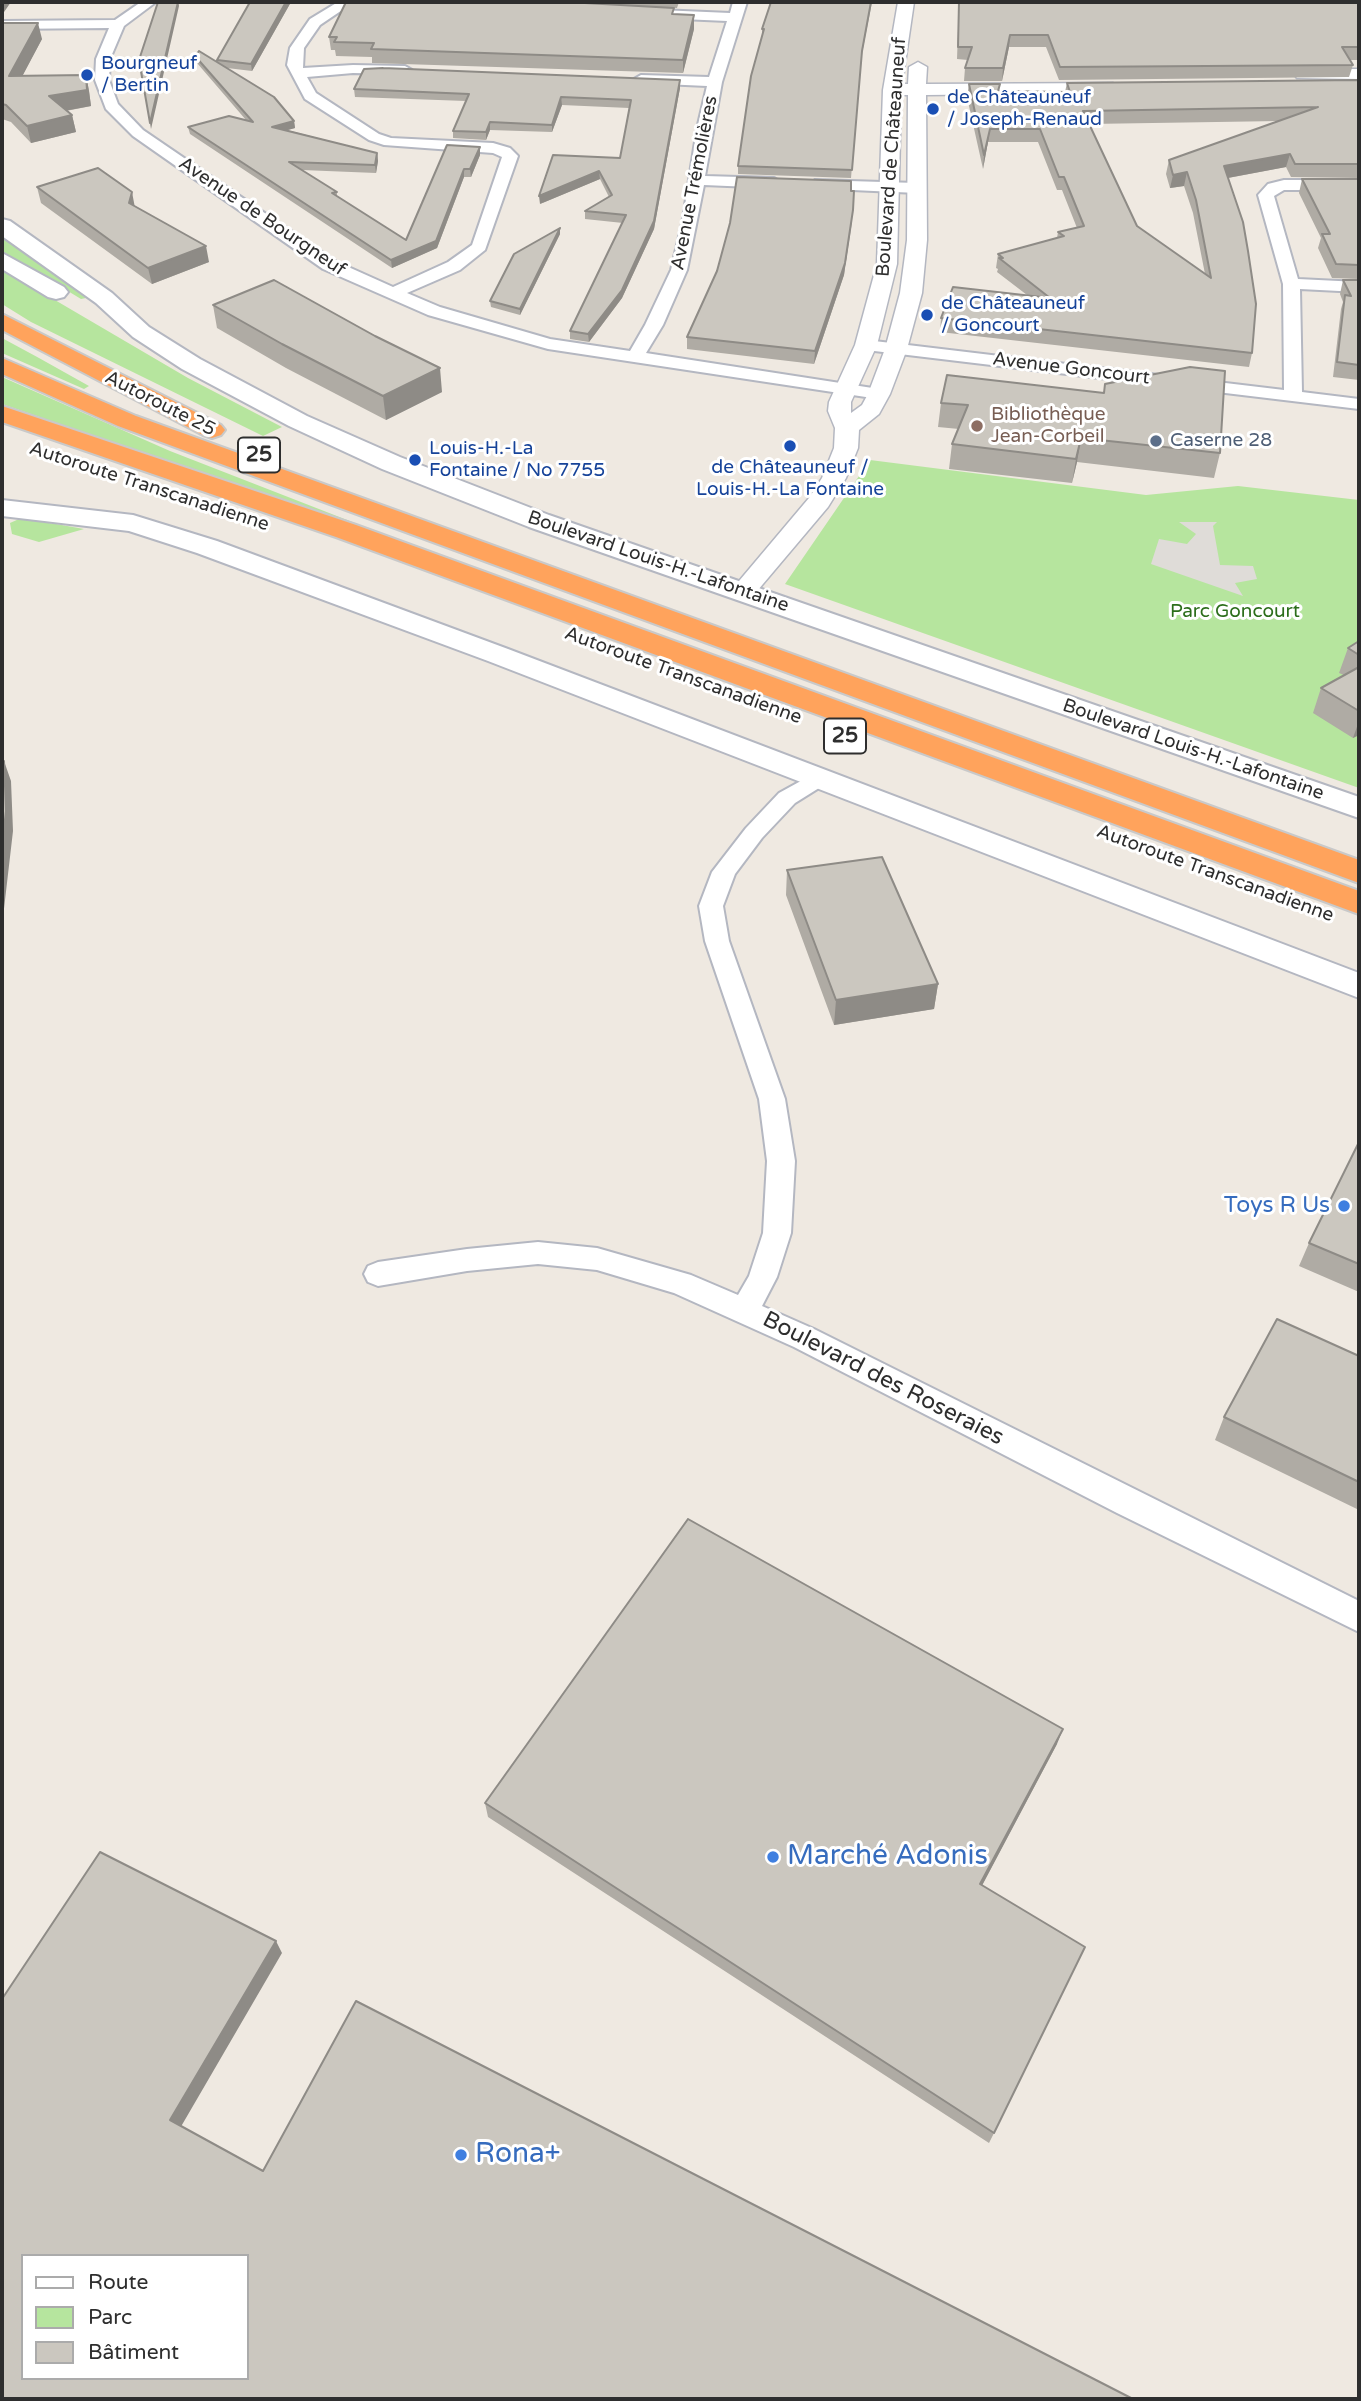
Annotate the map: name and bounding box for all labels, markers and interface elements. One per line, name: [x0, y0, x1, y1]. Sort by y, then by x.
street label: Boulevard de Châteauneuf: [872, 36, 912, 278]
place label: Bourgneuf / Bertin: [101, 53, 197, 97]
marker: Bourgneuf / Bertin: [79, 67, 95, 83]
place label: de Châteauneuf / Joseph-Renaud: [947, 87, 1102, 131]
street label: Avenue Trémolières: [667, 94, 723, 272]
marker: de Châteauneuf / Joseph-Renaud: [925, 101, 941, 117]
street label: Avenue de Bourgneuf: [174, 152, 350, 282]
place label: de Châteauneuf / Goncourt: [941, 293, 1085, 337]
marker: de Châteauneuf / Goncourt: [919, 307, 935, 323]
street label: Avenue Goncourt: [991, 348, 1151, 390]
street label: Autoroute 25: [101, 366, 219, 442]
place label: Bibliothèque Jean-Corbeil: [991, 404, 1106, 448]
marker: Bibliothèque Jean-Corbeil: [969, 418, 985, 434]
place label: Caserne 28: [1170, 430, 1272, 452]
marker: Caserne 28: [1148, 433, 1164, 449]
street label: Autoroute Transcanadienne: [26, 437, 272, 537]
road number: 25: [238, 438, 280, 472]
place label: Louis-H.-La Fontaine / No 7755: [429, 438, 605, 482]
marker: de Châteauneuf / Louis-H.-La Fontaine: [782, 438, 798, 454]
marker: Louis-H.-La Fontaine / No 7755: [407, 452, 423, 468]
place label: de Châteauneuf / Louis-H.-La Fontaine: [696, 457, 884, 501]
street label: Boulevard Louis-H.-Lafontaine: [524, 506, 792, 618]
park label: Parc Goncourt: [1170, 601, 1300, 623]
street label: Autoroute Transcanadienne: [561, 622, 805, 730]
street label: Boulevard Louis-H.-Lafontaine: [1059, 694, 1327, 806]
road number: 25: [824, 718, 866, 754]
street label: Autoroute Transcanadienne: [1093, 820, 1337, 928]
place label: Toys R Us: [1224, 1192, 1330, 1220]
marker: Toys R Us: [1336, 1198, 1352, 1214]
street label: Boulevard des Roseraies: [758, 1306, 1008, 1452]
place label: Marché Adonis: [787, 1840, 988, 1874]
marker: Marché Adonis: [765, 1849, 781, 1865]
place label: Rona+: [475, 2138, 560, 2172]
marker: Rona+: [453, 2147, 469, 2163]
legend: [21, 2254, 248, 2380]
text: Route: [88, 2270, 148, 2295]
text: Parc: [88, 2305, 132, 2330]
text: Bâtiment: [88, 2340, 179, 2365]

